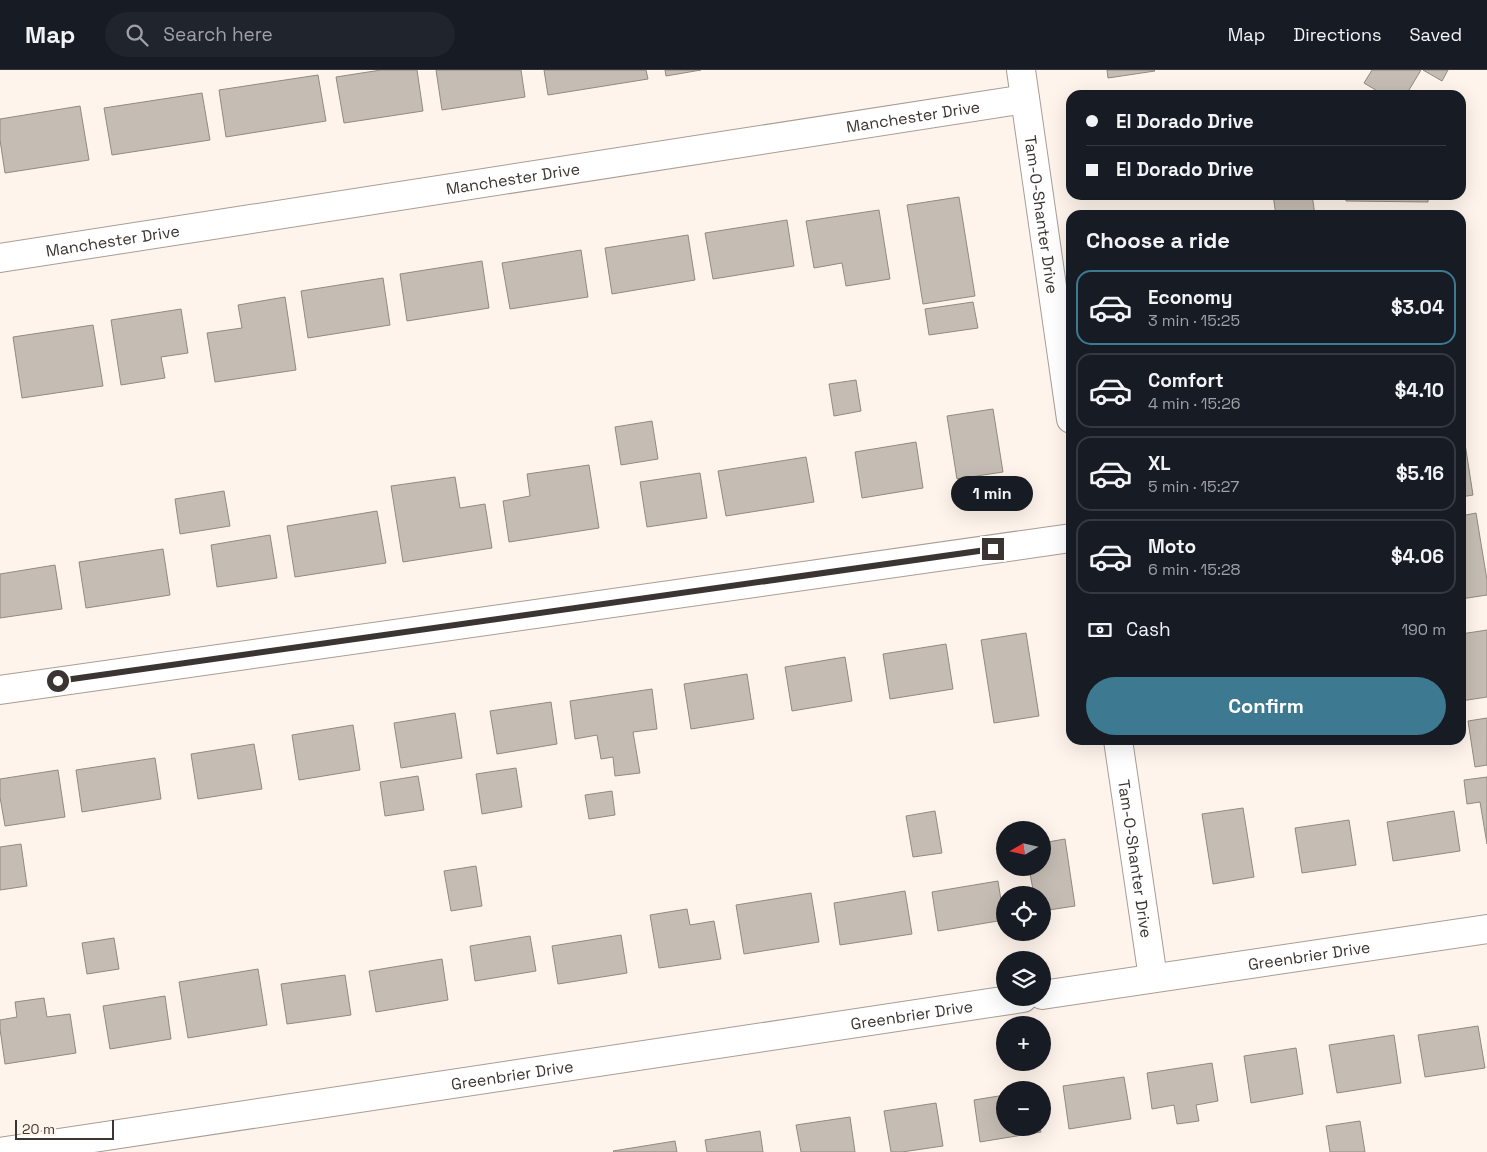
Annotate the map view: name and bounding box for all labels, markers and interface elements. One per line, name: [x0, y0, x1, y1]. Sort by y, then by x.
search box: [105, 12, 455, 57]
text: Map: [25, 19, 75, 50]
icon: search: [123, 21, 151, 49]
text: Search here: [163, 22, 273, 47]
text: Map: [1228, 23, 1265, 46]
text: Directions: [1293, 23, 1382, 46]
text: Saved: [1410, 23, 1462, 46]
street label: Manchester Drive: [845, 96, 981, 137]
text: El Dorado Drive: [1116, 109, 1254, 134]
street label: Tam-O-Shanter Drive: [1020, 134, 1063, 295]
text: El Dorado Drive: [1116, 157, 1254, 182]
street label: Manchester Drive: [445, 158, 581, 199]
street label: Manchester Drive: [44, 220, 181, 261]
text: Choose a ride: [1086, 226, 1230, 254]
icon: car: [1088, 285, 1133, 330]
text: Economy: [1148, 285, 1232, 310]
text: $3.04: [1391, 295, 1444, 320]
text: 3 min · 15:25: [1148, 310, 1240, 331]
icon: car: [1088, 368, 1133, 413]
text: Comfort: [1148, 368, 1224, 393]
text: $4.10: [1395, 378, 1444, 403]
text: 4 min · 15:26: [1148, 393, 1241, 414]
icon: car: [1088, 451, 1133, 496]
text: XL: [1148, 451, 1171, 476]
text: $5.16: [1396, 461, 1444, 486]
callout: 1 min: [952, 476, 1034, 512]
text: 5 min · 15:27: [1148, 476, 1239, 497]
text: 1 min: [972, 483, 1012, 504]
icon: car: [1088, 534, 1133, 579]
text: Moto: [1148, 534, 1196, 559]
route end: [982, 538, 1004, 560]
text: $4.06: [1391, 544, 1444, 569]
text: 6 min · 15:28: [1148, 559, 1241, 580]
icon: cash: [1086, 616, 1114, 644]
text: Cash: [1126, 617, 1171, 642]
text: 190 m: [1401, 619, 1446, 640]
route start: [47, 670, 69, 692]
button: Confirm: [1086, 677, 1446, 735]
street label: Tam-O-Shanter Drive: [1113, 778, 1157, 939]
north arrow: [996, 821, 1051, 876]
map controls: [996, 821, 1051, 1136]
button: locate: [996, 886, 1051, 941]
street label: Greenbrier Drive: [1247, 936, 1372, 975]
button: layers: [996, 951, 1051, 1006]
street label: Greenbrier Drive: [849, 995, 974, 1034]
button: +: [996, 1016, 1051, 1071]
street label: Greenbrier Drive: [450, 1055, 575, 1094]
button: −: [996, 1081, 1051, 1136]
scale bar: [15, 1117, 114, 1140]
text: 20 m: [22, 1120, 55, 1138]

